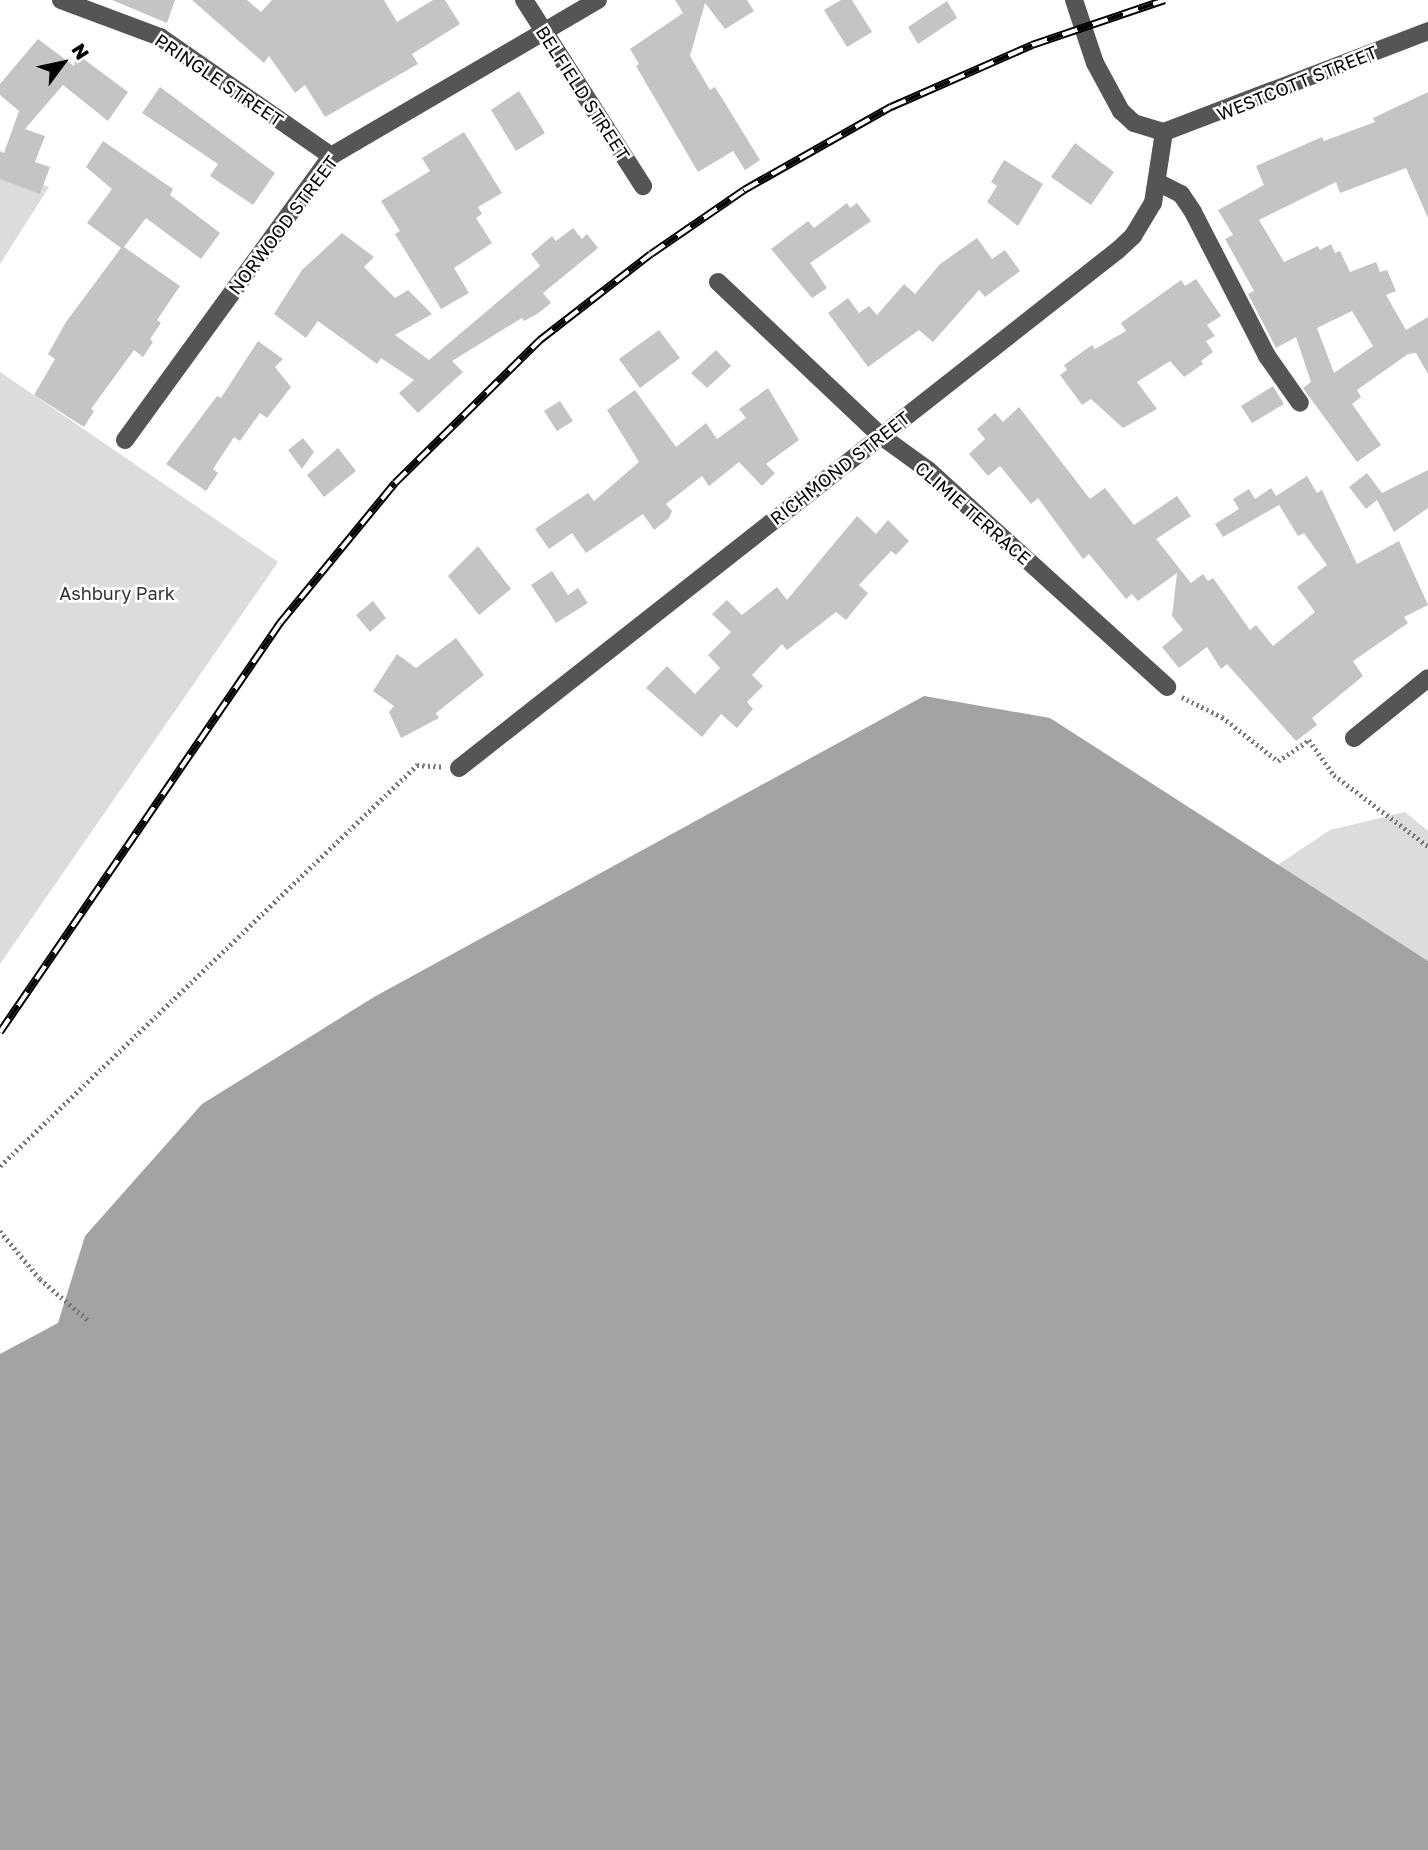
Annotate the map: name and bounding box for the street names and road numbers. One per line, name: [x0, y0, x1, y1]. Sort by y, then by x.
street label: BELFIELD STREET: [531, 22, 635, 164]
street label: PRINGLE STREET: [151, 29, 287, 131]
street label: WESTCOTT STREET: [1214, 41, 1380, 125]
street label: NORWOOD STREET: [224, 151, 342, 299]
street label: RICHMOND STREET: [766, 407, 914, 529]
street label: CLIMIE TERRACE: [911, 457, 1035, 569]

